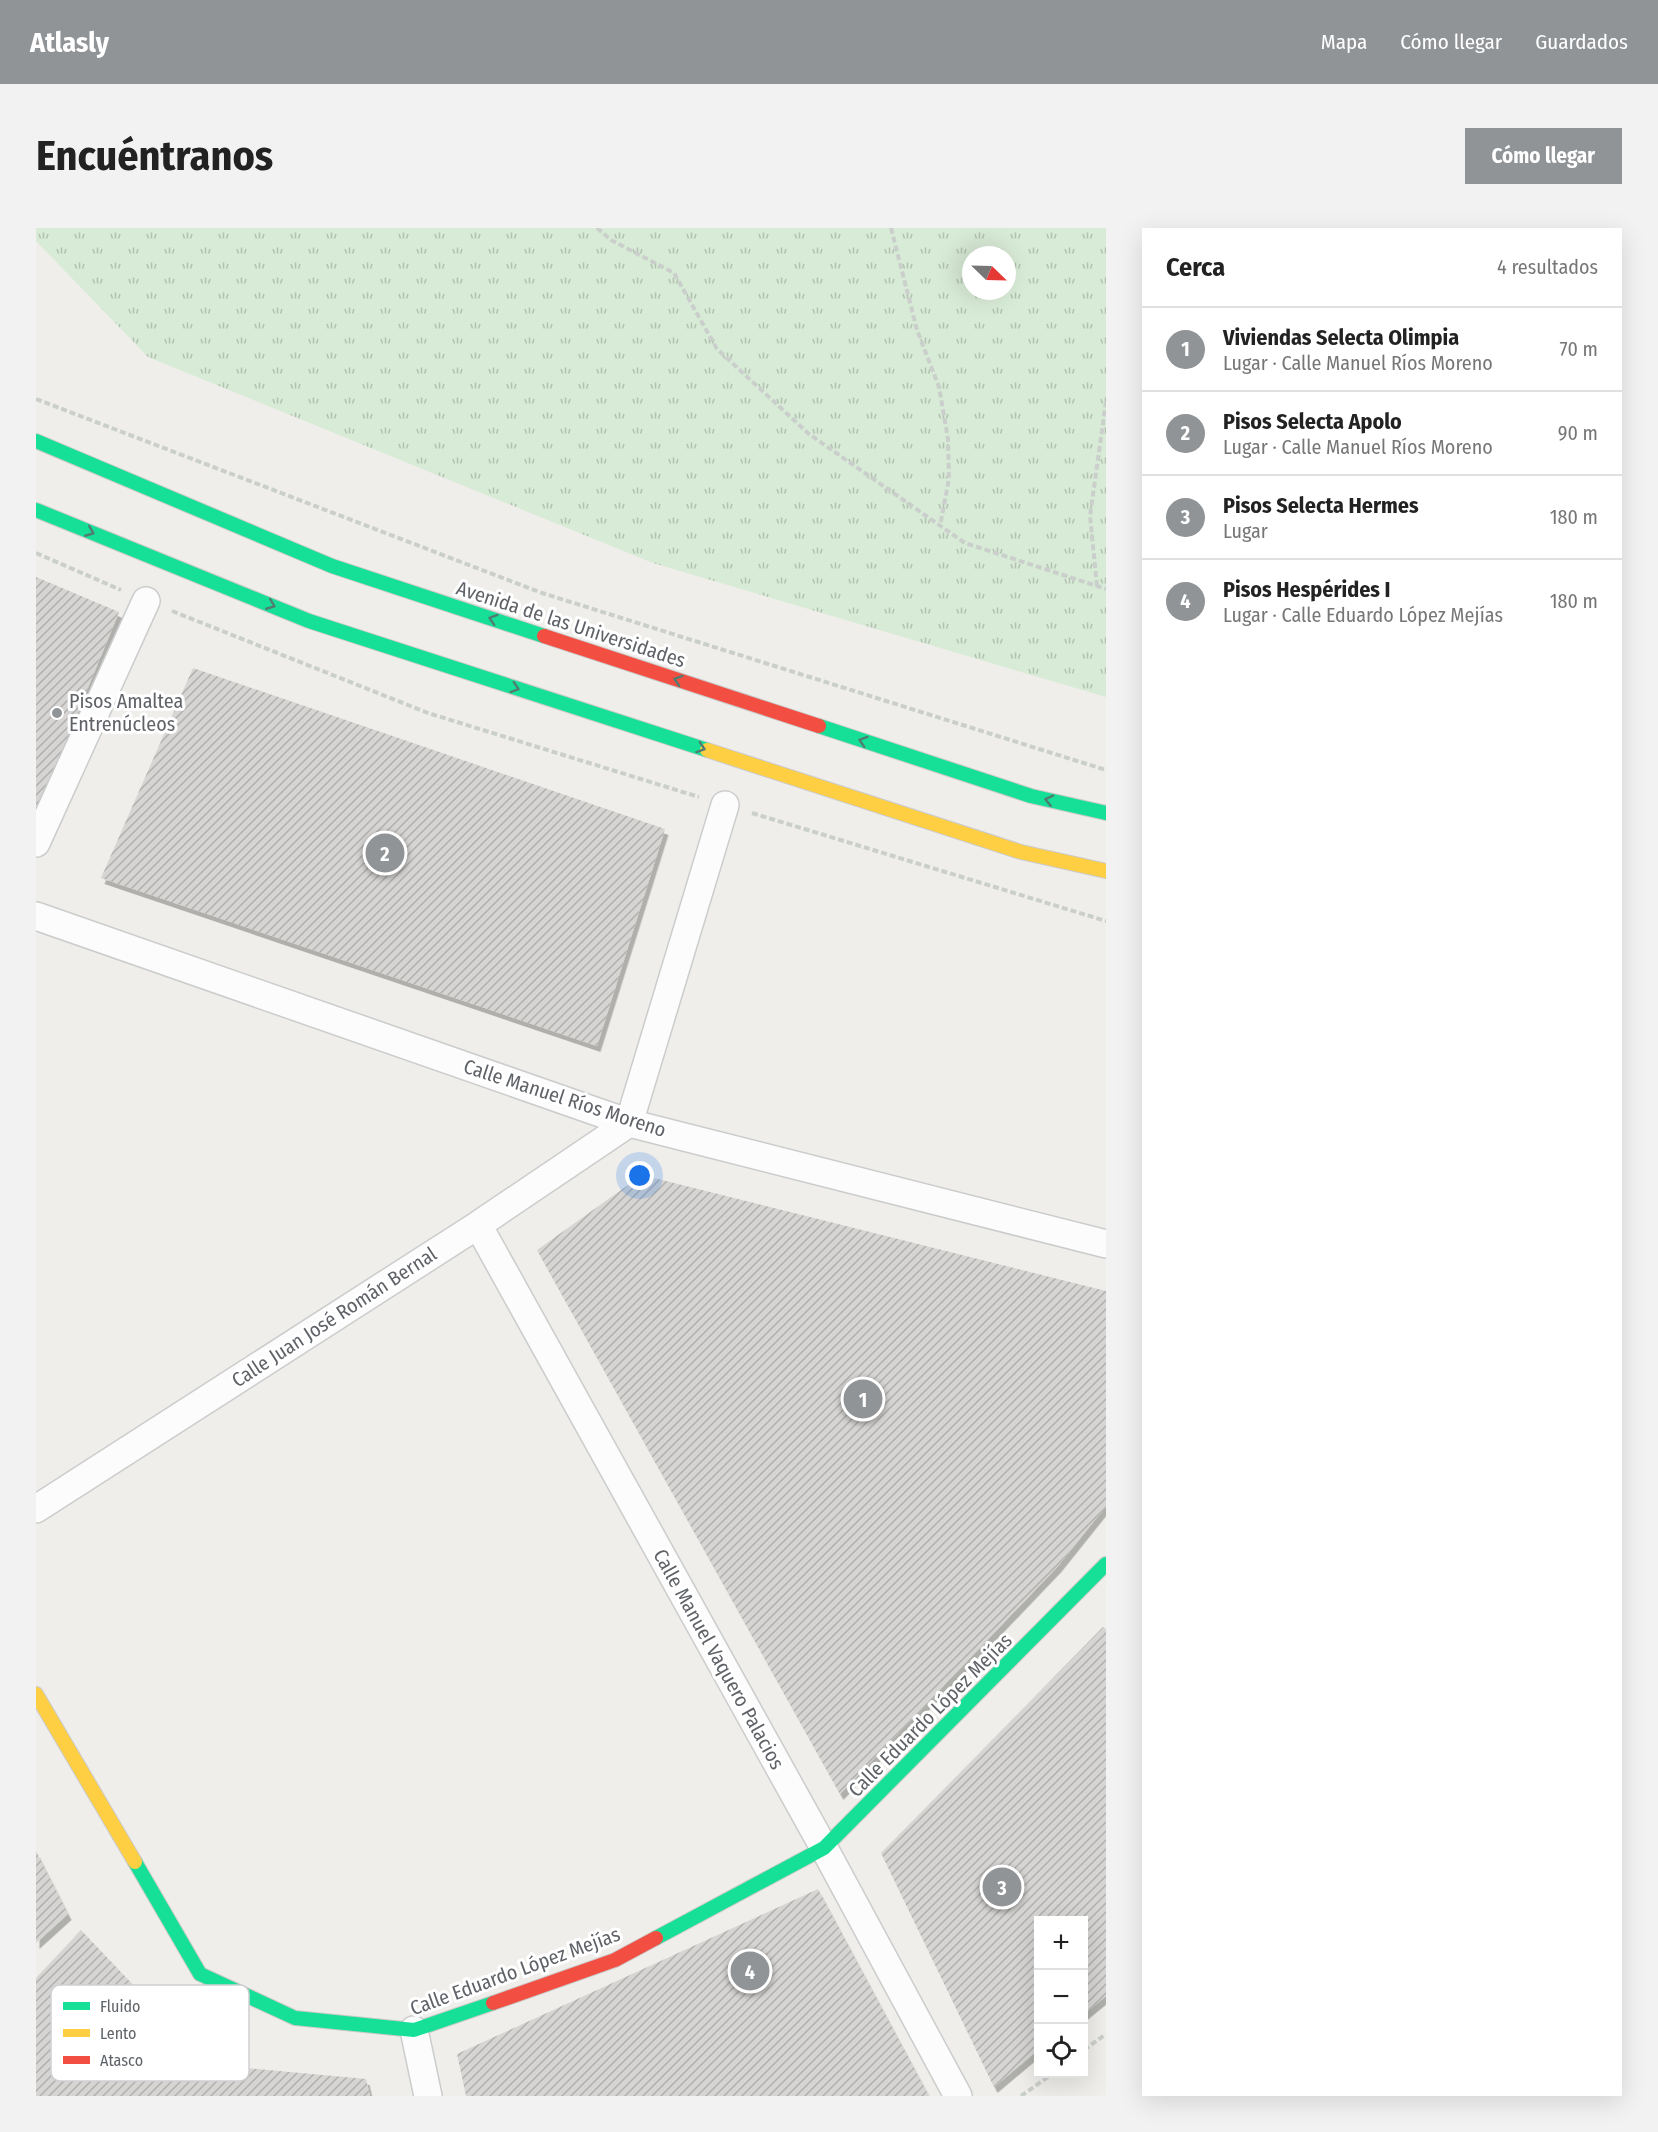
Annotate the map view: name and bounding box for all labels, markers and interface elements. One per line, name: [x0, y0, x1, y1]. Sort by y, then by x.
text: Atlasly: [30, 26, 109, 59]
text: Mapa: [1321, 29, 1367, 55]
text: Cómo llegar: [1400, 29, 1502, 55]
text: Guardados: [1535, 29, 1628, 55]
button: Cómo llegar: [1465, 128, 1622, 184]
text: Encuéntranos: [36, 131, 273, 181]
north arrow: [962, 246, 1016, 300]
text: Cerca: [1166, 252, 1225, 283]
text: 4 resultados: [1497, 255, 1598, 279]
text: Viviendas Selecta Olimpia: [1223, 324, 1459, 351]
text: 1: [1181, 337, 1190, 361]
text: 70 m: [1560, 337, 1598, 361]
text: Lugar · Calle Manuel Ríos Moreno: [1223, 351, 1493, 375]
text: Pisos Selecta Apolo: [1223, 408, 1402, 435]
text: 2: [1181, 421, 1190, 445]
text: 90 m: [1558, 421, 1598, 445]
text: Lugar · Calle Manuel Ríos Moreno: [1223, 435, 1493, 459]
text: Pisos Selecta Hermes: [1223, 492, 1419, 519]
text: 3: [1181, 505, 1190, 529]
text: 180 m: [1550, 505, 1598, 529]
text: Lugar: [1223, 519, 1268, 543]
one-way arrow: [84, 525, 95, 537]
street label: Avenida de las Universidades: [453, 576, 689, 672]
text: Pisos Hespérides I: [1223, 576, 1390, 603]
text: 4: [1180, 589, 1191, 613]
text: 180 m: [1550, 589, 1598, 613]
one-way arrow: [265, 598, 276, 610]
text: Lugar · Calle Eduardo López Mejías: [1223, 603, 1503, 627]
one-way arrow: [488, 614, 499, 626]
one-way arrow: [673, 675, 684, 687]
one-way arrow: [509, 680, 520, 693]
place label: Pisos Amaltea Entrenúcleos: [69, 689, 183, 736]
marker: Pisos Amaltea Entrenúcleos: [50, 706, 64, 720]
one-way arrow: [858, 735, 869, 748]
one-way arrow: [695, 741, 706, 753]
one-way arrow: [1044, 794, 1054, 807]
pin: 2: [366, 830, 404, 876]
street label: Calle Manuel Ríos Moreno: [461, 1054, 669, 1142]
your location: [625, 1161, 654, 1190]
street label: Calle Juan José Román Bernal: [227, 1242, 441, 1392]
pin: 1: [844, 1376, 882, 1422]
street label: Calle Manuel Vaquero Palacios: [648, 1545, 790, 1773]
street label: Calle Eduardo López Mejías: [843, 1628, 1017, 1802]
pin: 3: [982, 1864, 1022, 1910]
map controls: [1034, 1916, 1088, 2078]
button: +: [1034, 1916, 1088, 1970]
street label: Calle Eduardo López Mejías: [407, 1922, 623, 2020]
pin: 4: [730, 1948, 770, 1994]
button: −: [1034, 1970, 1088, 2024]
legend: [51, 1985, 249, 2081]
text: Fluido: [100, 1997, 140, 2016]
text: Lento: [100, 2024, 136, 2043]
button: locate: [1034, 2024, 1088, 2078]
text: Atasco: [100, 2051, 143, 2070]

